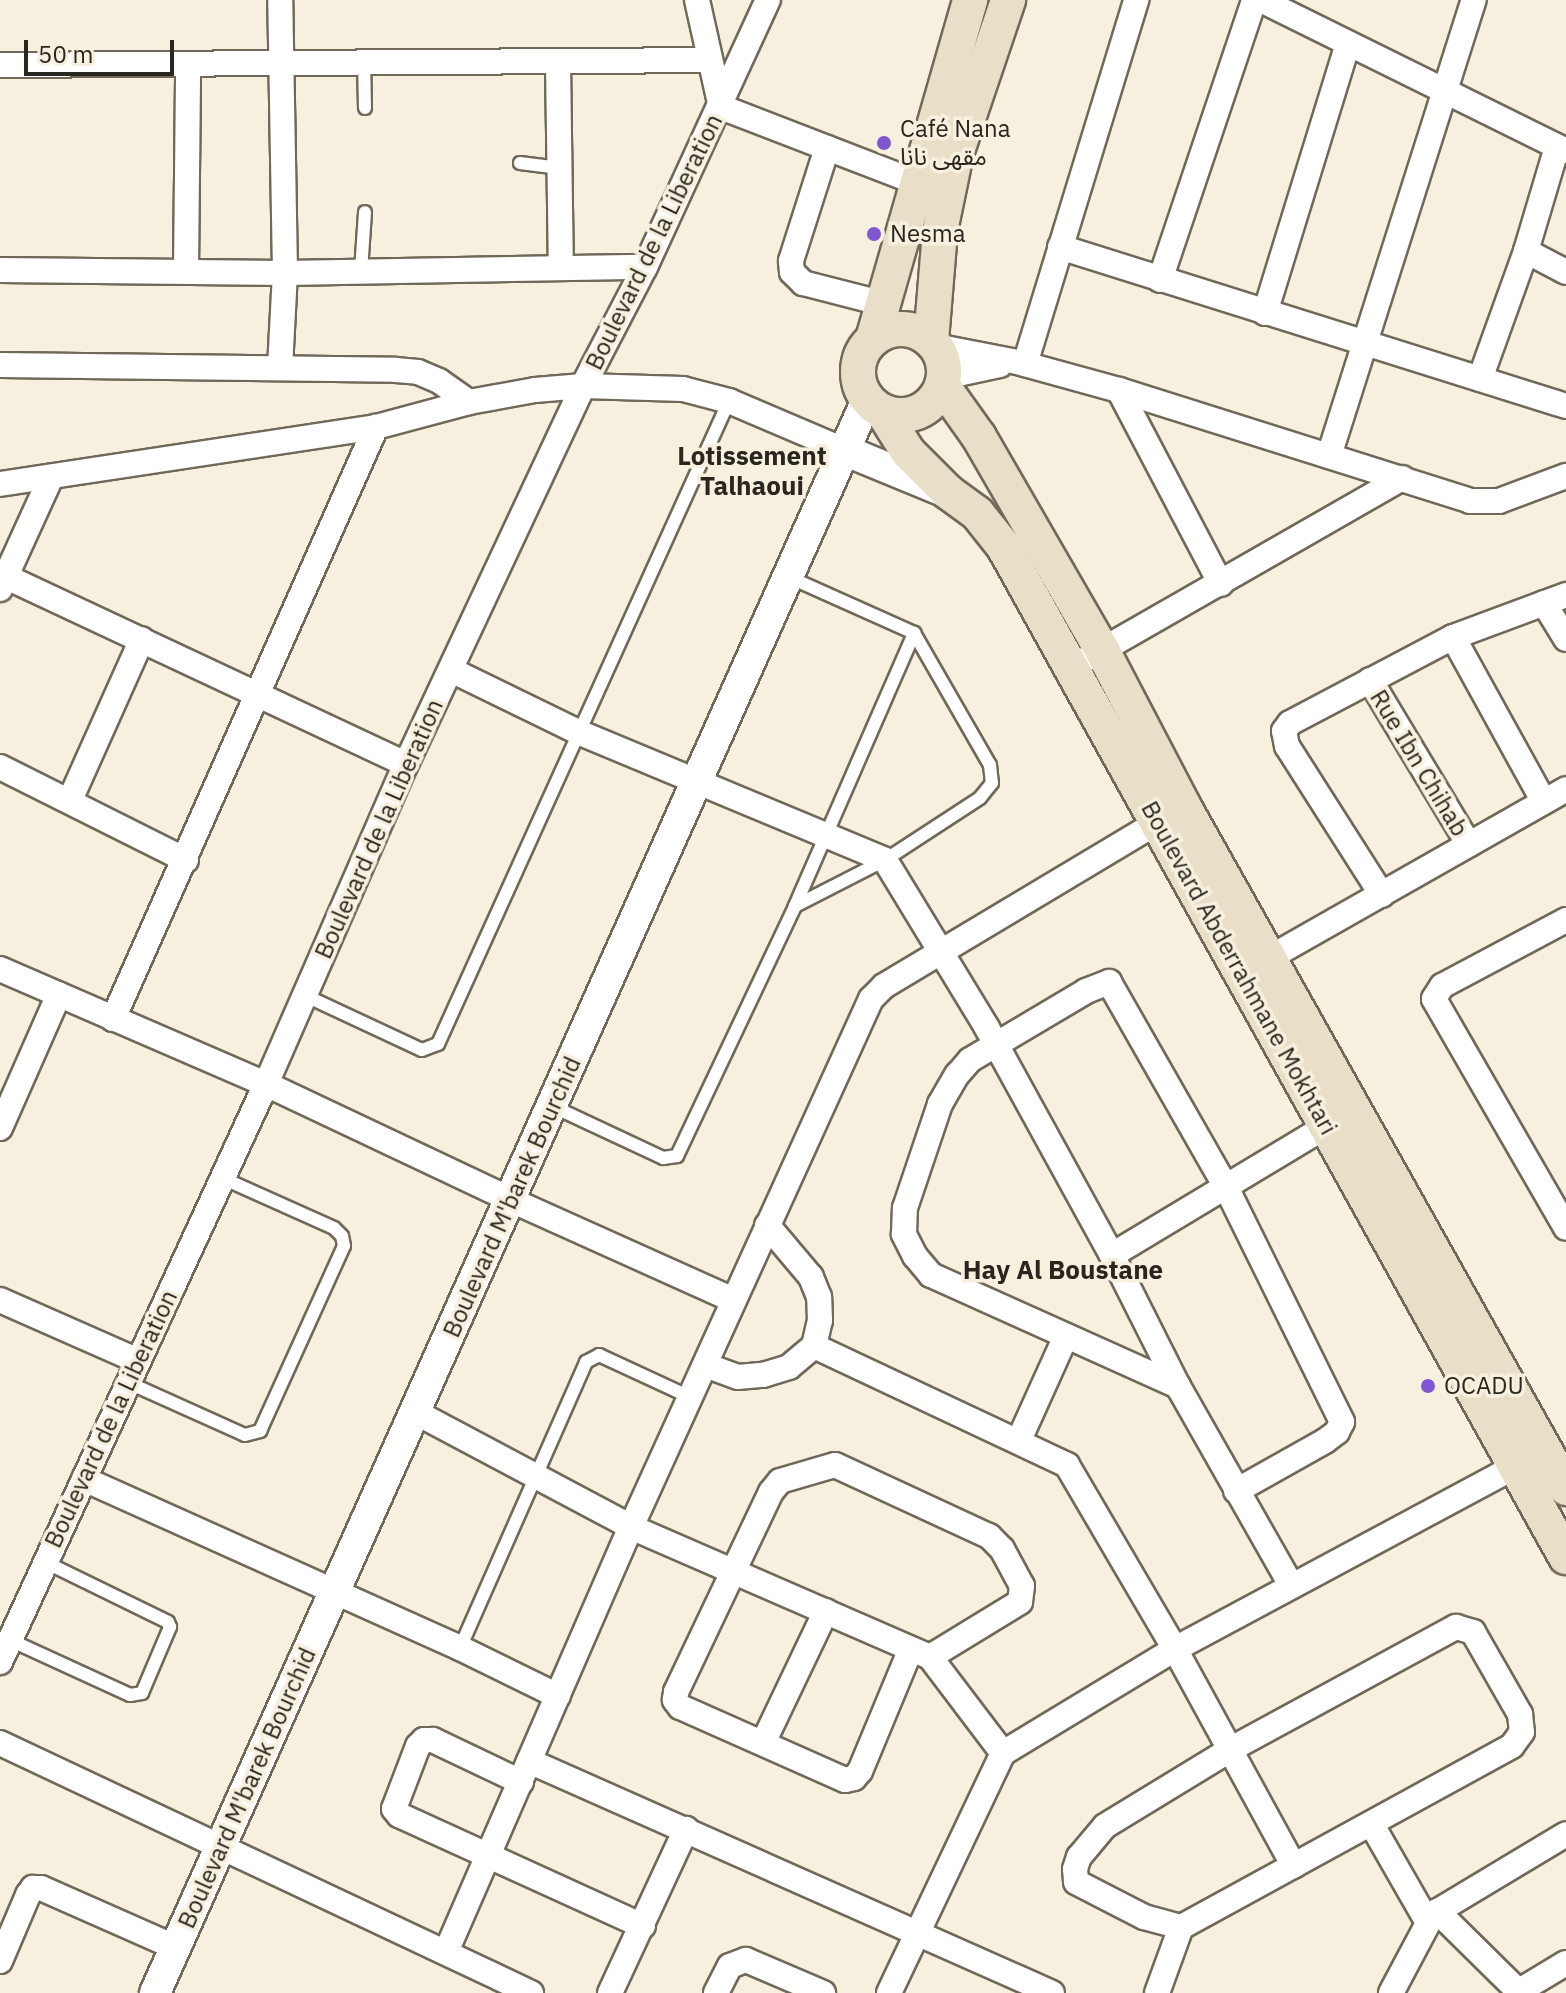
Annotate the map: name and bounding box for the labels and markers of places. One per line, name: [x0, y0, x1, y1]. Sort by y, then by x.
place label: Café Nana مقهى نانا: [900, 115, 1010, 171]
marker: Café Nana مقهى نانا: [875, 134, 893, 152]
place label: Nesma: [890, 220, 966, 248]
marker: Nesma: [865, 225, 883, 243]
place label: OCADU: [1444, 1372, 1524, 1400]
marker: OCADU: [1419, 1377, 1437, 1395]

